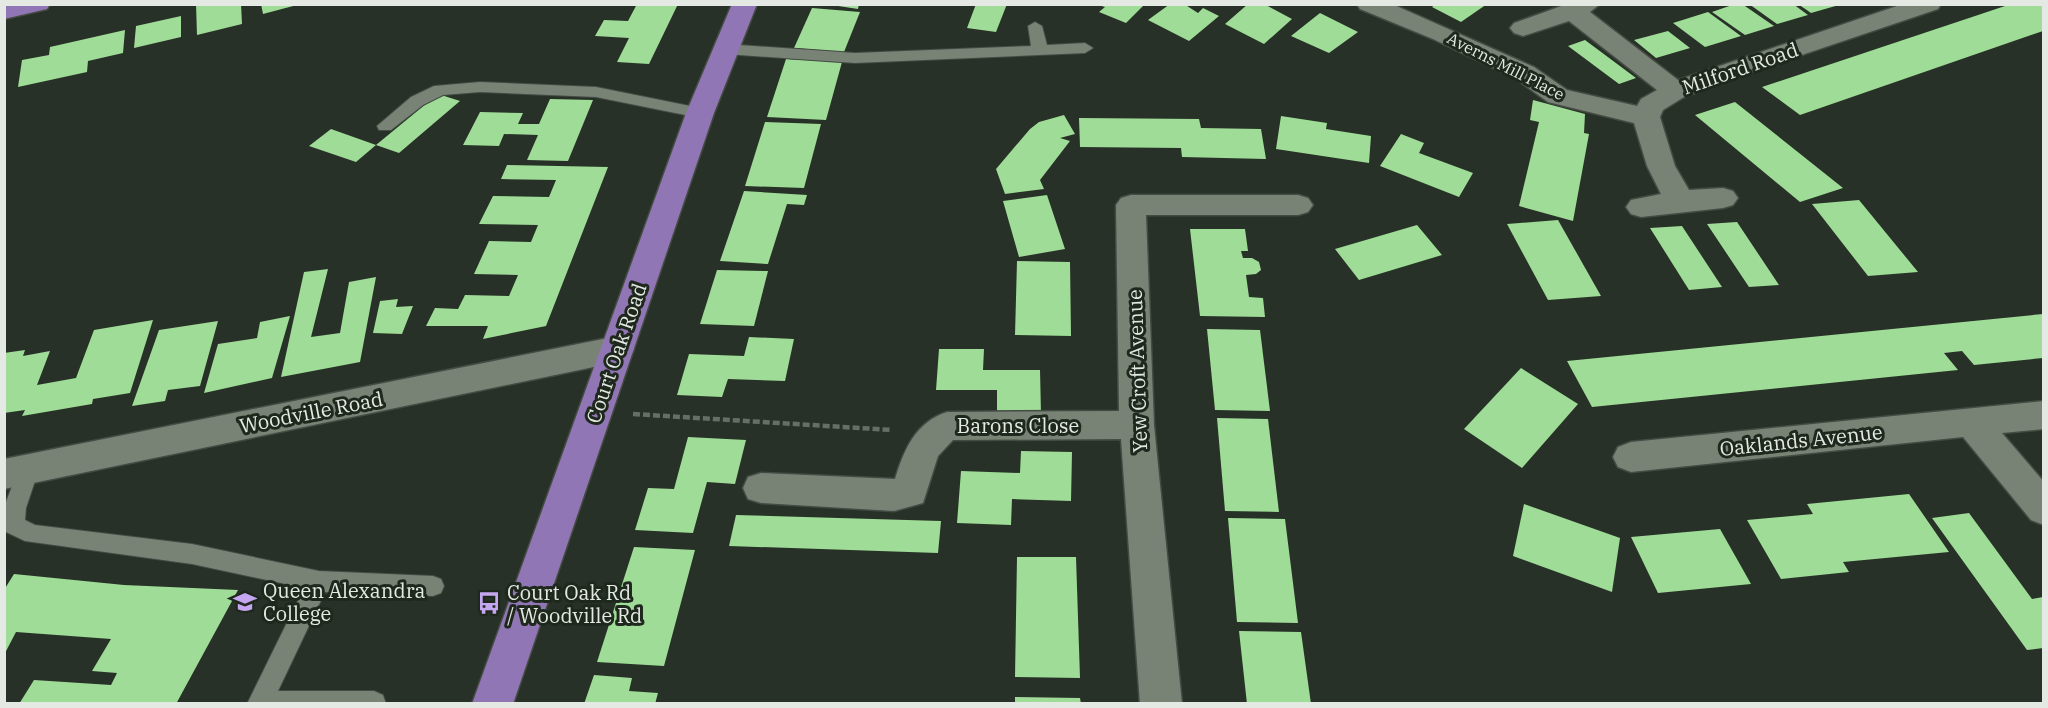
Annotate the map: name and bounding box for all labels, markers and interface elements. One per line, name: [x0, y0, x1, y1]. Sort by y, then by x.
street label: Averns Mill Place: [1444, 28, 1568, 104]
street label: Milford Road: [1678, 36, 1802, 100]
street label: Court Oak Road: [579, 279, 653, 427]
street label: Yew Croft Avenue: [1121, 289, 1153, 453]
street label: Woodville Road: [237, 385, 385, 439]
street label: Barons Close: [957, 412, 1079, 439]
street label: Oaklands Avenue: [1718, 418, 1884, 462]
place label: Queen Alexandra College: [263, 577, 426, 627]
place label: Court Oak Rd / Woodville Rd: [507, 579, 642, 629]
school or university icon: Queen Alexandra College: [232, 589, 258, 615]
bus stop icon: Court Oak Rd / Woodville Rd: [476, 590, 502, 616]

